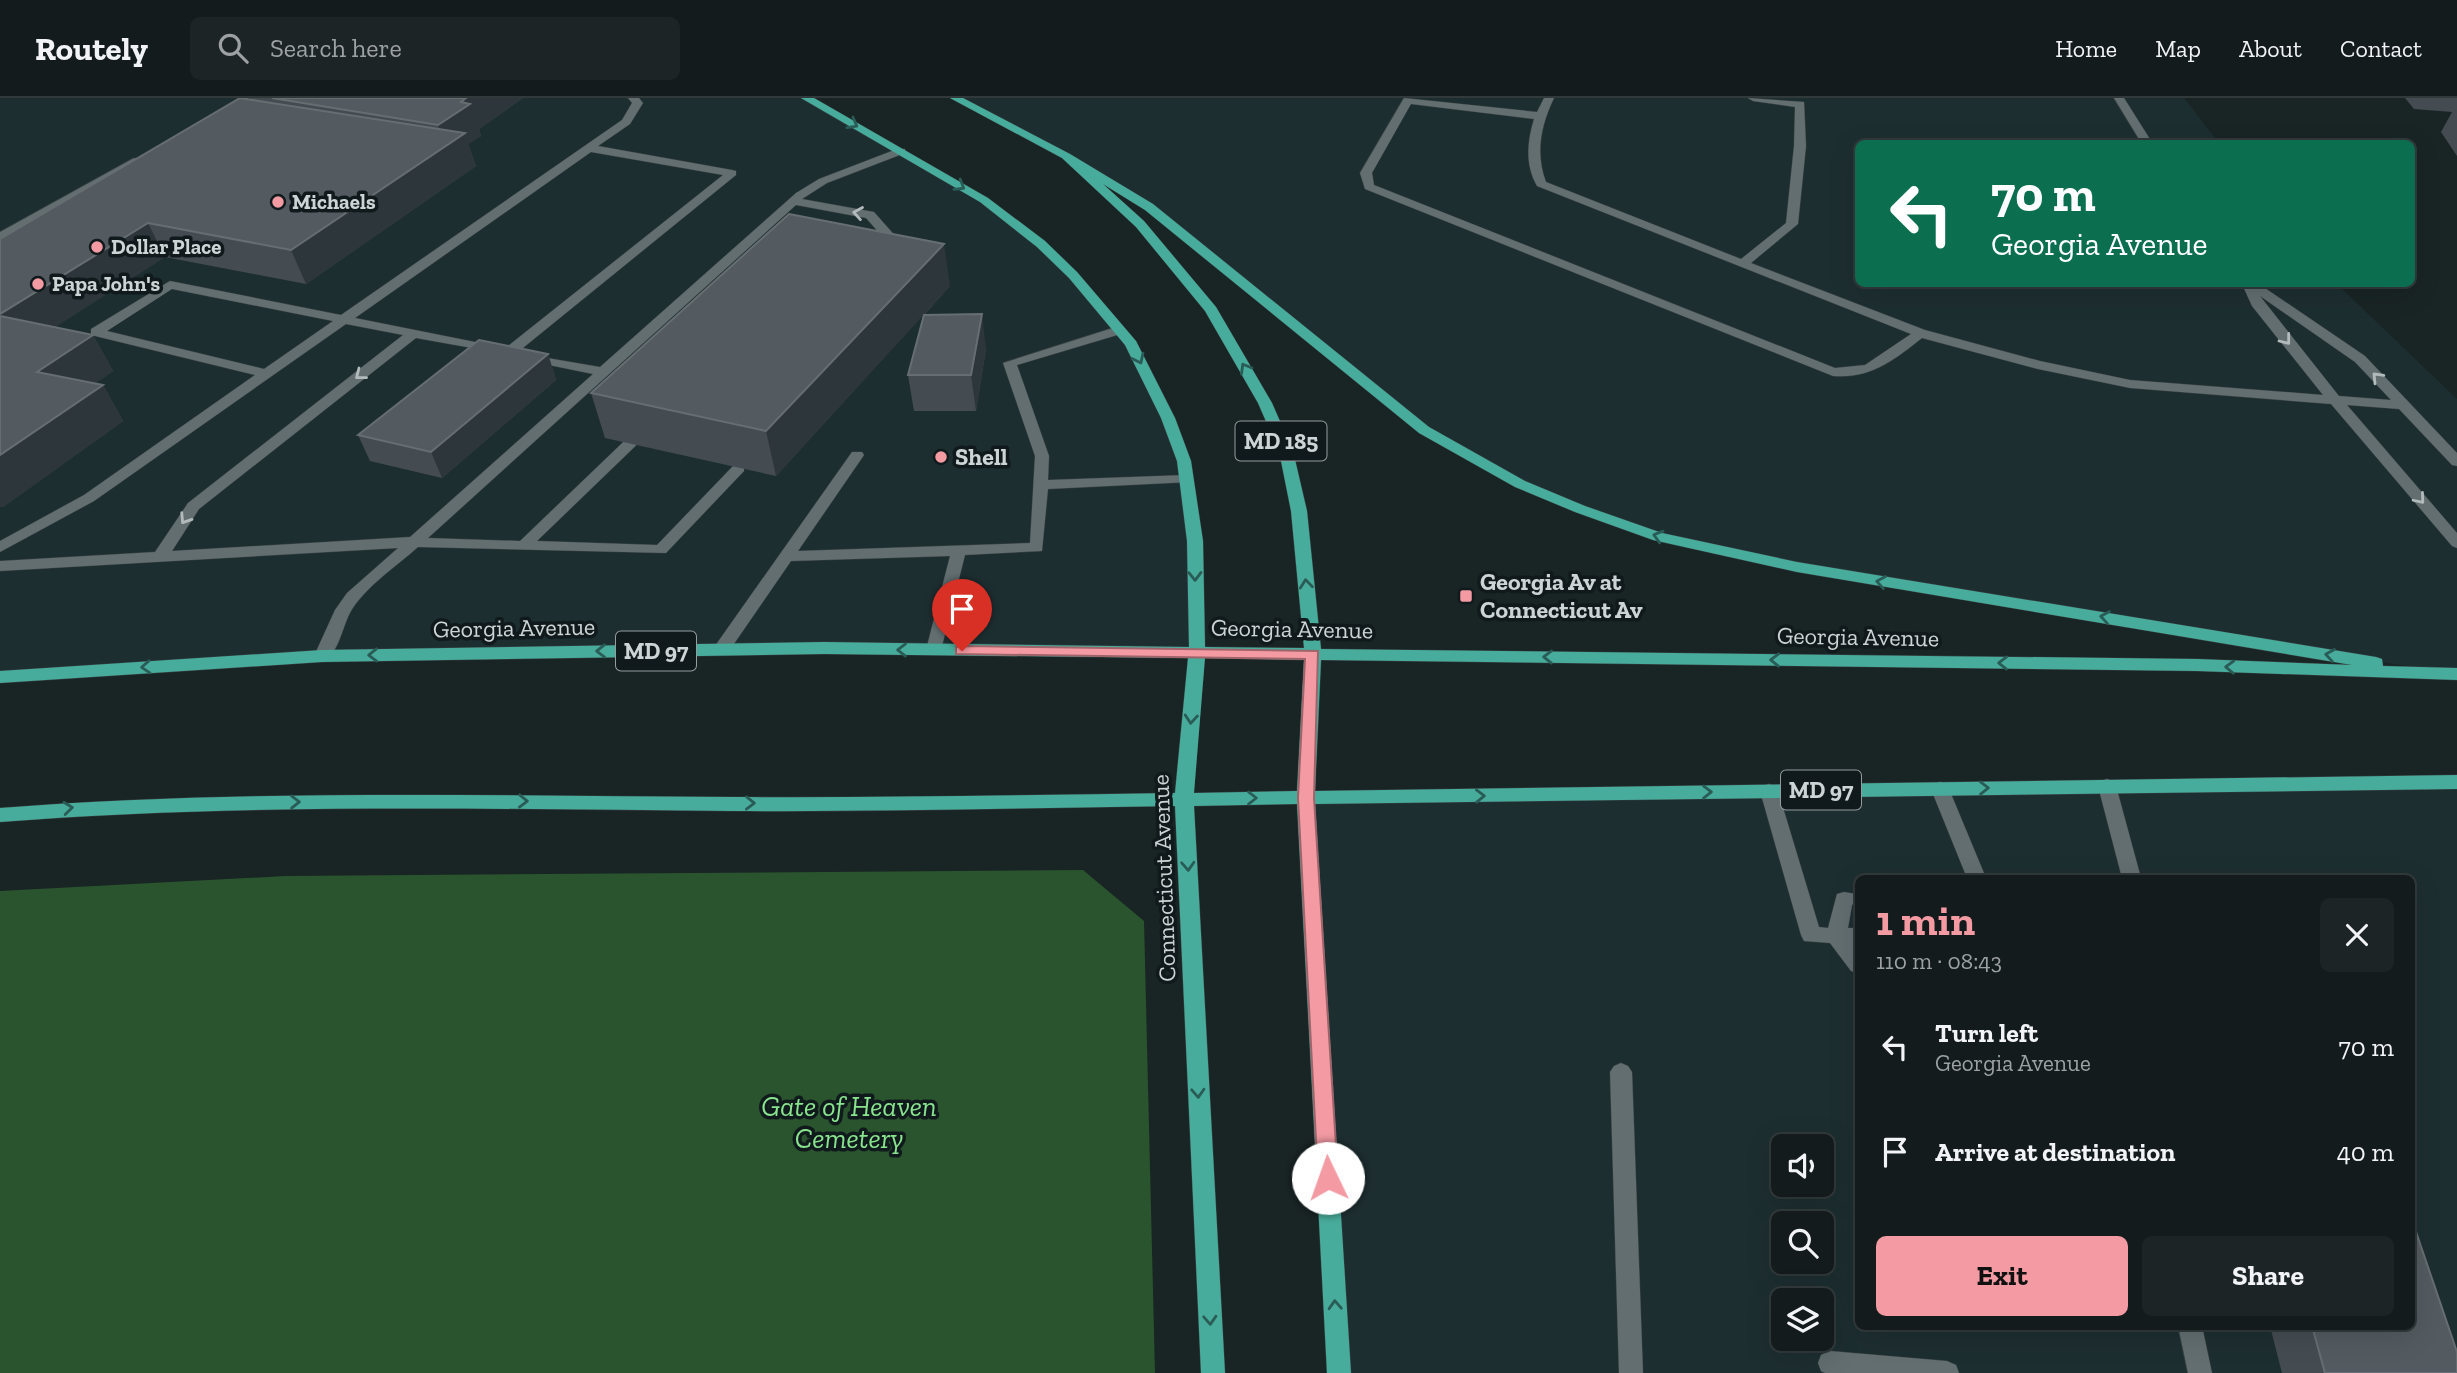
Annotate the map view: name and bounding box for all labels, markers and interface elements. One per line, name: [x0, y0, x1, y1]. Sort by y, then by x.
search box: [190, 17, 680, 80]
text: Routely: [35, 29, 148, 68]
icon: search: [214, 29, 252, 67]
text: Search here: [270, 32, 402, 64]
text: Home: [2055, 34, 2117, 63]
text: Map: [2155, 34, 2201, 63]
text: About: [2239, 34, 2302, 63]
text: Contact: [2340, 34, 2422, 63]
one-way arrow: [846, 116, 859, 130]
text: 70 m: [1991, 165, 2096, 224]
icon: left: [1876, 168, 1967, 259]
one-way arrow: [952, 178, 965, 191]
place label: Michaels: [292, 189, 376, 214]
marker: Michaels: [270, 194, 286, 210]
one-way arrow: [852, 206, 864, 221]
text: Georgia Avenue: [1991, 225, 2208, 263]
place label: Dollar Place: [111, 234, 221, 259]
marker: Dollar Place: [89, 239, 105, 255]
place label: Papa John's: [52, 271, 161, 296]
marker: Papa John's: [30, 276, 46, 292]
one-way arrow: [2277, 332, 2290, 344]
one-way arrow: [1130, 352, 1144, 364]
one-way arrow: [1240, 362, 1253, 375]
one-way arrow: [356, 367, 368, 380]
one-way arrow: [2372, 372, 2385, 385]
road number: MD 185: [1236, 422, 1326, 460]
place label: Shell: [955, 442, 1008, 471]
marker: Shell: [933, 449, 949, 465]
one-way arrow: [2412, 491, 2424, 504]
one-way arrow: [180, 511, 193, 524]
one-way arrow: [1652, 529, 1664, 544]
place label: Georgia Av at Connecticut Av: [1480, 567, 1643, 624]
one-way arrow: [1187, 572, 1203, 582]
one-way arrow: [1875, 575, 1887, 590]
one-way arrow: [1299, 578, 1314, 589]
pin: [932, 579, 992, 651]
marker: Georgia Av at Connecticut Av: [1458, 588, 1474, 604]
icon: arrive: [943, 590, 981, 628]
one-way arrow: [2099, 610, 2111, 625]
street label: Georgia Avenue: [433, 612, 595, 643]
street label: Georgia Avenue: [1211, 613, 1373, 644]
street label: Georgia Avenue: [1777, 621, 1939, 652]
road number: MD 97: [616, 632, 696, 670]
one-way arrow: [896, 642, 907, 657]
one-way arrow: [595, 644, 606, 659]
one-way arrow: [368, 647, 378, 663]
one-way arrow: [2324, 648, 2336, 663]
one-way arrow: [1542, 649, 1553, 665]
one-way arrow: [1770, 652, 1780, 668]
one-way arrow: [1997, 655, 2008, 671]
one-way arrow: [141, 659, 152, 674]
one-way arrow: [2225, 659, 2236, 674]
one-way arrow: [1184, 714, 1199, 725]
road number: MD 97: [1781, 770, 1861, 810]
street label: Connecticut Avenue: [1145, 774, 1182, 982]
one-way arrow: [1979, 780, 1989, 796]
one-way arrow: [1702, 784, 1713, 800]
one-way arrow: [1475, 788, 1486, 803]
one-way arrow: [1248, 790, 1258, 806]
one-way arrow: [518, 793, 528, 809]
one-way arrow: [290, 794, 301, 809]
one-way arrow: [745, 796, 756, 811]
one-way arrow: [62, 801, 74, 816]
one-way arrow: [1180, 861, 1195, 872]
text: 1 min: [1876, 895, 1975, 946]
button: close: [2320, 898, 2394, 972]
text: 110 m · 08:43: [1876, 947, 2002, 975]
text: Turn left: [1935, 1017, 2038, 1049]
icon: left: [1876, 1028, 1914, 1066]
text: 70 m: [2338, 1031, 2394, 1063]
text: Georgia Avenue: [1935, 1049, 2091, 1077]
one-way arrow: [1191, 1088, 1206, 1099]
park label: Gate of Heaven Cemetery: [761, 1090, 937, 1155]
icon: arrive: [1876, 1133, 1914, 1171]
map controls: [1771, 1134, 1834, 1351]
button: sound: [1771, 1134, 1834, 1197]
text: Arrive at destination: [1935, 1136, 2175, 1168]
text: 40 m: [2337, 1136, 2394, 1168]
position arrow: [1291, 1141, 1365, 1215]
button: search: [1771, 1211, 1834, 1274]
button: Exit: [1876, 1236, 2128, 1316]
button: Share: [2142, 1236, 2394, 1316]
button: layers: [1771, 1288, 1834, 1351]
one-way arrow: [1328, 1299, 1343, 1310]
one-way arrow: [1202, 1315, 1217, 1326]

